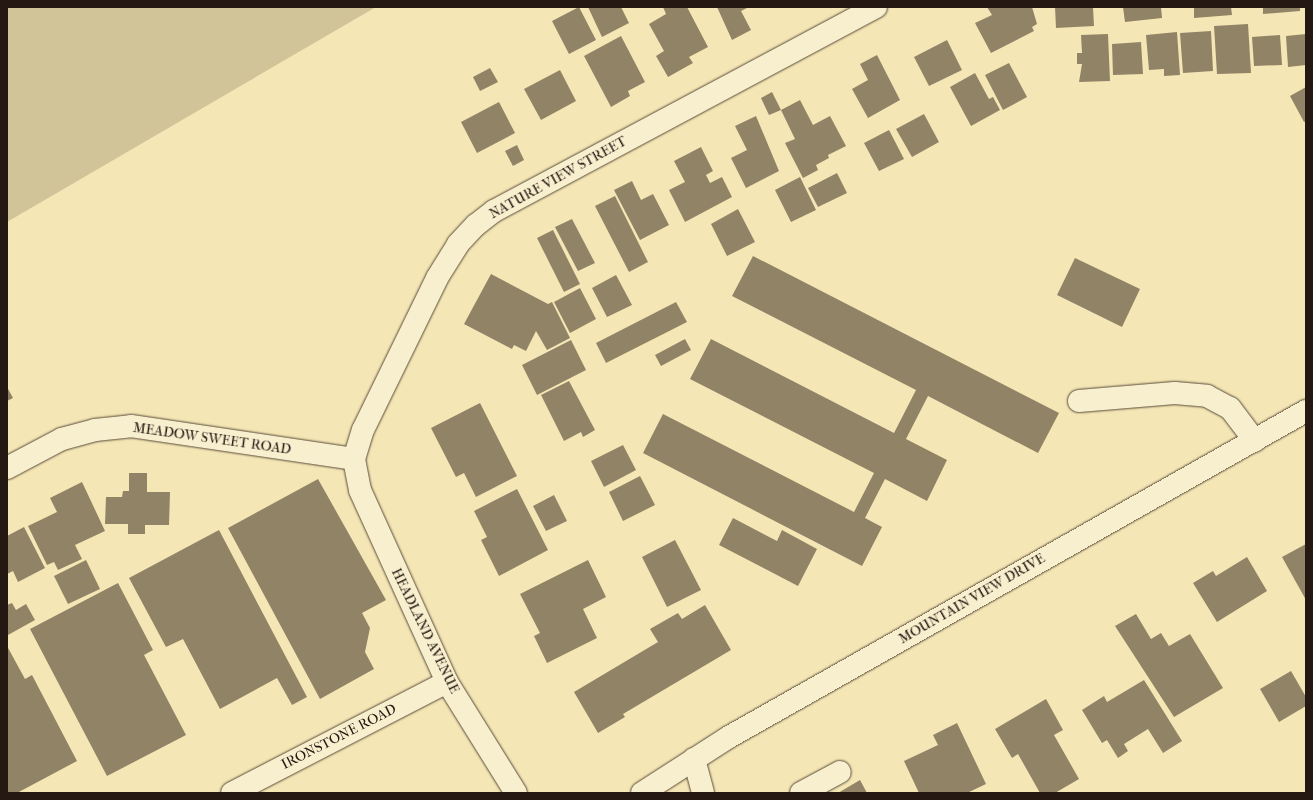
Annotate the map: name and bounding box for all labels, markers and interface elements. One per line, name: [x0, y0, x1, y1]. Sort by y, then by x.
street label: NATURE VIEW STREET: [486, 133, 630, 223]
street label: MEADOW SWEET ROAD: [132, 420, 292, 458]
street label: MOUNTAIN VIEW DRIVE: [896, 550, 1048, 648]
street label: HEADLAND AVENUE: [387, 566, 463, 696]
street label: IRONSTONE ROAD: [279, 701, 399, 773]

